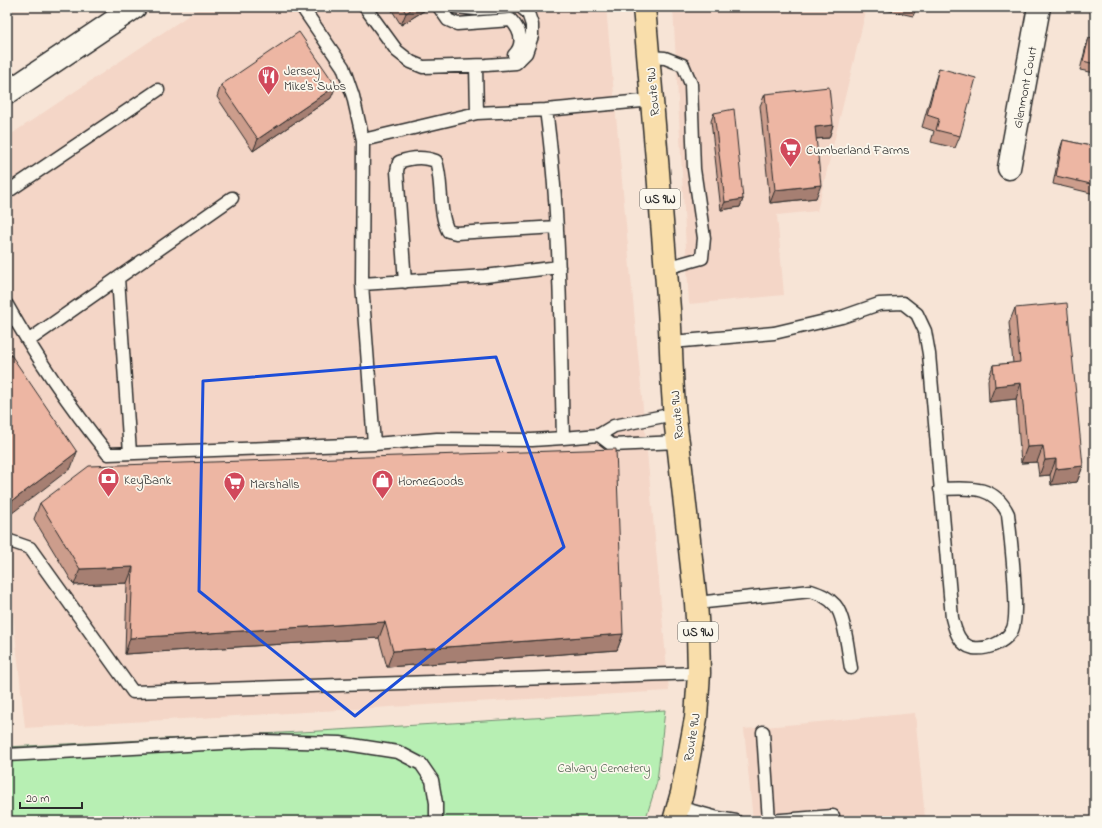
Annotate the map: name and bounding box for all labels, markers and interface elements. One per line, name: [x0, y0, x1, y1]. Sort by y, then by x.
street label: Glenmont Court: [1008, 44, 1043, 130]
place label: Jersey Mike's Subs: [284, 62, 347, 96]
restaurant icon: Jersey Mike's Subs: [255, 64, 281, 97]
street label: Route 9W: [642, 67, 665, 117]
supermarket icon: Cumberland Farms: [777, 136, 803, 169]
place label: Cumberland Farms: [806, 141, 910, 160]
road number: US 9W: [640, 189, 680, 209]
street label: Route 9W: [666, 390, 689, 440]
bank icon: KeyBank: [95, 466, 121, 499]
shop icon: HomeGoods: [369, 467, 395, 500]
supermarket icon: Marshalls: [221, 470, 247, 503]
place label: KeyBank: [124, 471, 172, 491]
place label: HomeGoods: [398, 472, 464, 491]
place label: Marshalls: [250, 475, 300, 494]
road number: US 9W: [678, 622, 718, 642]
street label: Route 9W: [679, 712, 706, 763]
park label: Calvary Cemetery: [557, 759, 651, 779]
scale bar: [20, 784, 82, 810]
text: 20 m: [26, 790, 49, 808]

